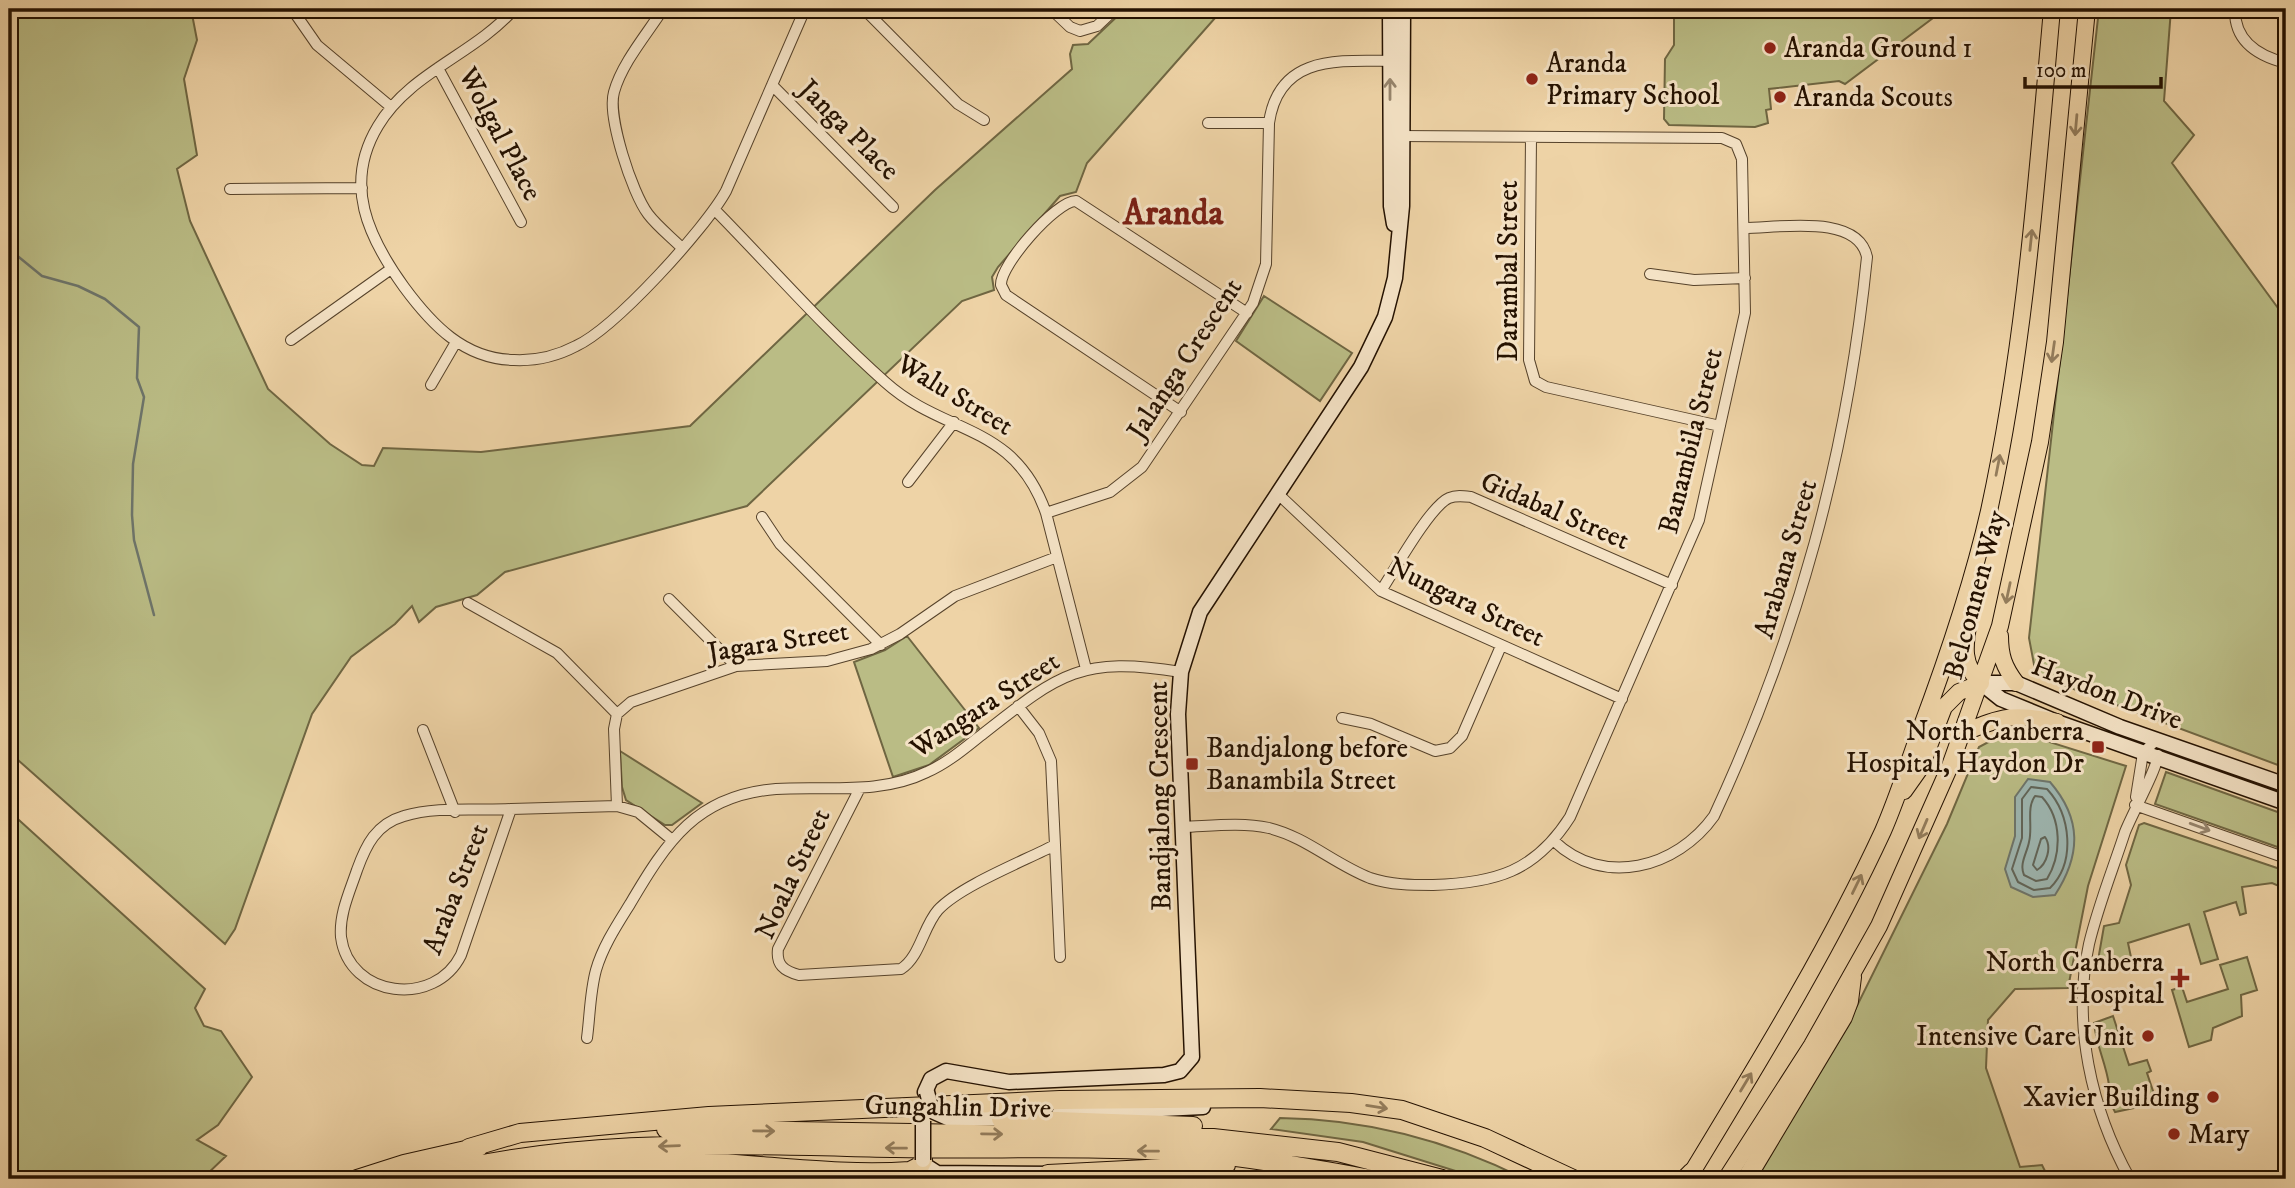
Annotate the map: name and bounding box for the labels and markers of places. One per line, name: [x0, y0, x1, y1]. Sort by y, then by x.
place label: Aranda Ground 1: [1784, 31, 1973, 66]
marker: Aranda Ground 1: [1762, 40, 1778, 56]
place label: Aranda Primary School: [1546, 46, 1720, 113]
marker: Aranda Primary School: [1524, 71, 1540, 87]
place label: Aranda Scouts: [1794, 80, 1953, 115]
marker: Aranda Scouts: [1772, 89, 1788, 105]
place label: North Canberra Hospital, Haydon Dr: [1846, 714, 2085, 781]
place label: Bandjalong before Banambila Street: [1206, 731, 1408, 798]
marker: North Canberra Hospital, Haydon Dr: [2090, 739, 2106, 755]
marker: Bandjalong before Banambila Street: [1184, 756, 1200, 772]
place label: North Canberra Hospital: [1985, 945, 2165, 1012]
marker: North Canberra Hospital: [2170, 968, 2190, 988]
place label: Intensive Care Unit: [1916, 1019, 2134, 1054]
marker: Intensive Care Unit: [2140, 1028, 2156, 1044]
place label: Xavier Building: [2023, 1080, 2199, 1115]
marker: Xavier Building: [2205, 1089, 2221, 1105]
place label: Mary: [2188, 1117, 2250, 1152]
marker: Mary: [2166, 1126, 2182, 1142]

